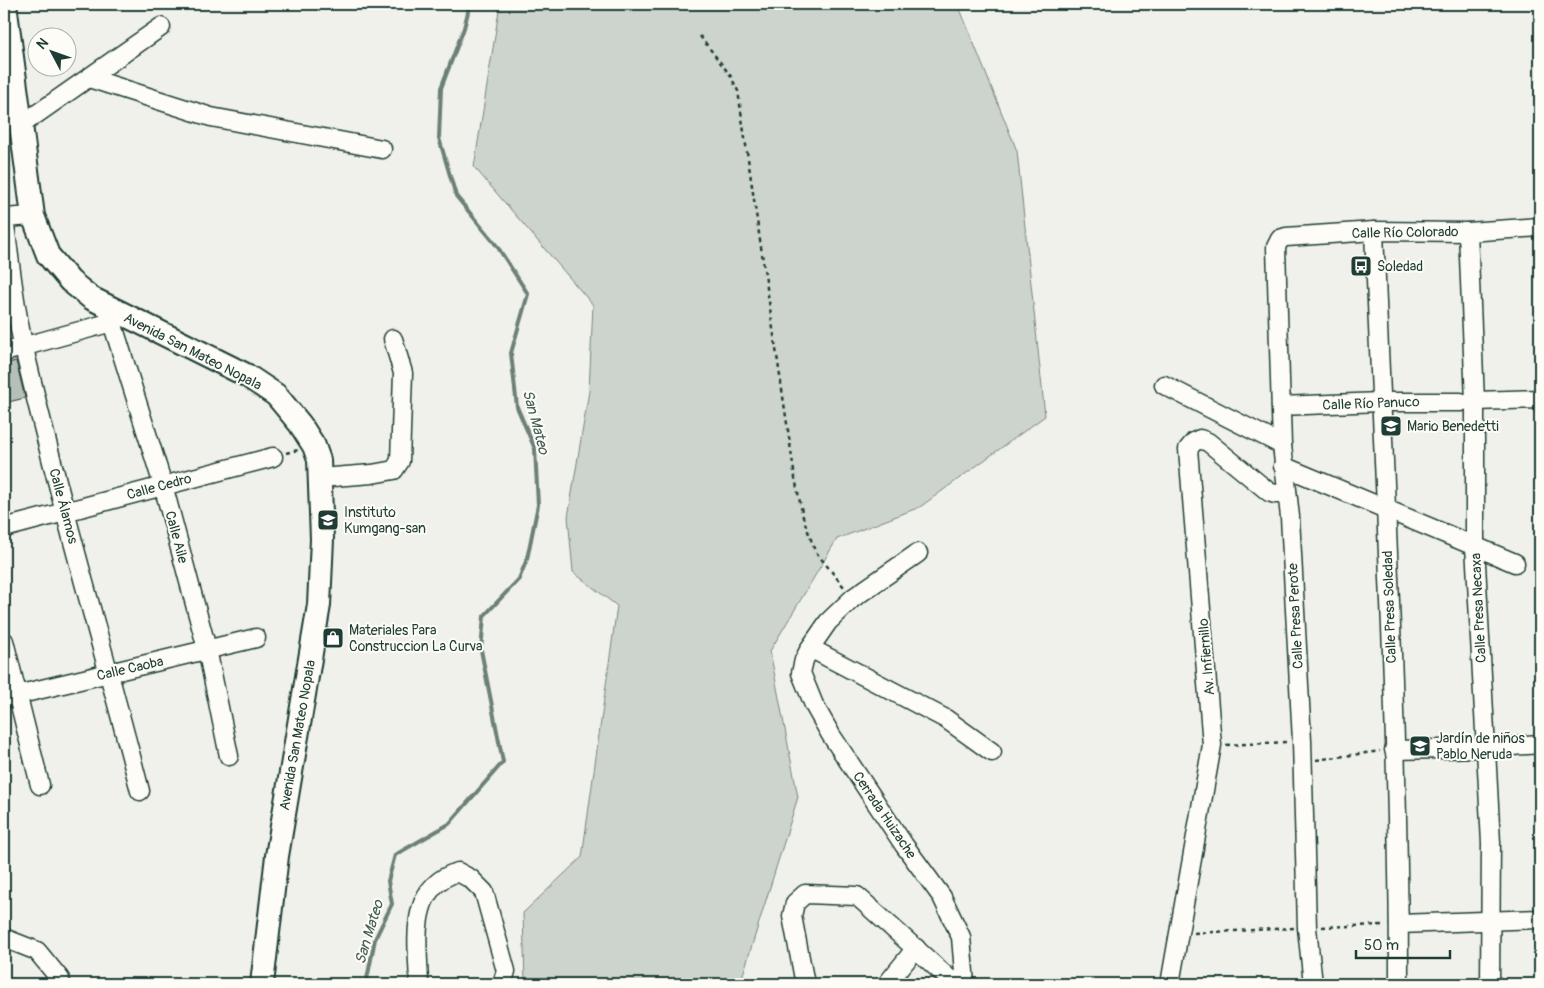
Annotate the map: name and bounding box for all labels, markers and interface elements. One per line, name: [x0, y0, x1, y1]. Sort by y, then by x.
north arrow: [28, 28, 78, 78]
text: N: [33, 35, 52, 53]
street label: Calle Río Colorado: [1351, 223, 1459, 242]
bus stop icon: Soledad: [1349, 254, 1373, 278]
place label: Soledad: [1377, 258, 1423, 275]
street label: Avenida San Mateo Nopala: [121, 309, 265, 394]
water label: San Mateo: [518, 388, 553, 457]
street label: Calle Río Panuco: [1322, 393, 1420, 414]
school or university icon: Mario Benedetti: [1379, 414, 1403, 438]
place label: Mario Benedetti: [1407, 418, 1499, 435]
street label: Calle Álamos: [45, 466, 83, 546]
street label: Calle Cedro: [125, 470, 194, 503]
place label: Instituto Kumgang-san: [344, 504, 426, 537]
school or university icon: Instituto Kumgang-san: [316, 508, 340, 532]
street label: Calle Aile: [161, 509, 192, 565]
street label: Calle Presa Soledad: [1379, 550, 1400, 664]
street label: Calle Presa Necaxa: [1467, 553, 1490, 663]
street label: Calle Presa Perote: [1284, 562, 1307, 669]
street label: Av. Infiernillo: [1195, 617, 1218, 696]
place label: Materiales Para Construccion La Curva: [349, 622, 483, 655]
shop icon: Materiales Para Construccion La Curva: [321, 626, 345, 650]
street label: Calle Caoba: [95, 653, 165, 684]
street label: Avenida San Mateo Nopala: [276, 658, 319, 812]
place label: Jardín de niños Pablo Neruda: [1436, 730, 1526, 763]
school or university icon: Jardín de niños Pablo Neruda: [1408, 734, 1432, 758]
street label: Cerrada Huizache: [849, 769, 920, 862]
water label: San Mateo: [351, 897, 388, 966]
scale bar: [1356, 928, 1450, 960]
text: 50 m: [1364, 936, 1399, 955]

